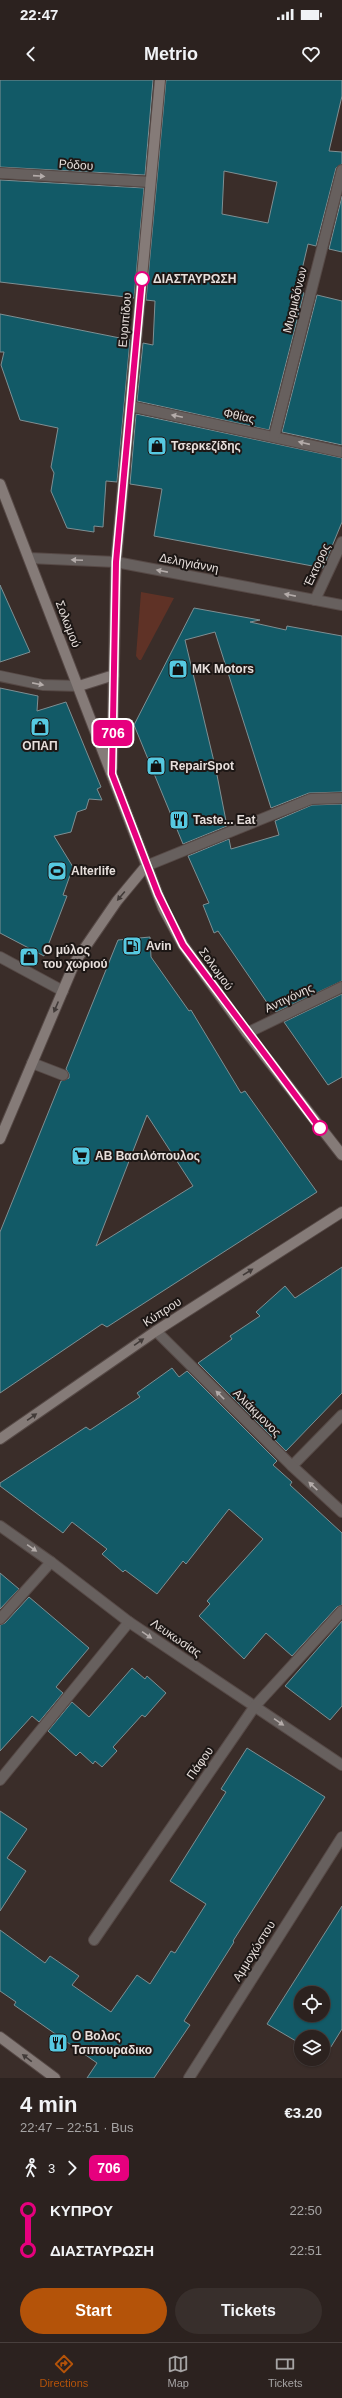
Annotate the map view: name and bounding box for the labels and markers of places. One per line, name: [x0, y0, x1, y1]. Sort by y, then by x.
marker: ΔΙΑΣΤΑΥΡΩΣΗ: [134, 271, 150, 287]
place label: ΔΙΑΣΤΑΥΡΩΣΗ: [153, 272, 236, 286]
shop icon: Τσερκεζίδης: [146, 435, 168, 457]
place label: Τσερκεζίδης: [171, 439, 241, 453]
shop icon: MK Motors: [167, 658, 189, 680]
place label: MK Motors: [192, 662, 254, 676]
shop icon: ΟΠΑΠ: [29, 716, 51, 738]
place label: ΟΠΑΠ: [22, 739, 58, 753]
shop icon: RepairSpot: [145, 755, 167, 777]
place label: RepairSpot: [170, 759, 234, 773]
restaurant icon: Taste... Eat: [168, 809, 190, 831]
place label: Taste... Eat: [193, 813, 255, 827]
sports icon: Alterlife: [46, 860, 68, 882]
place label: Alterlife: [71, 864, 116, 878]
fuel station icon: Avin: [121, 935, 143, 957]
place label: Avin: [146, 939, 172, 953]
place label: Ο μύλος του χωριού: [43, 943, 108, 971]
shop icon: Ο μύλος του χωριού: [18, 946, 40, 968]
unlabelled marker: [312, 1120, 328, 1136]
supermarket icon: ΑΒ Βασιλόπουλος: [70, 1145, 92, 1167]
place label: ΑΒ Βασιλόπουλος: [95, 1149, 200, 1163]
place label: Ο Βολος Τσιπουραδικο: [72, 2029, 152, 2057]
restaurant icon: Ο Βολος Τσιπουραδικο: [47, 2032, 69, 2054]

